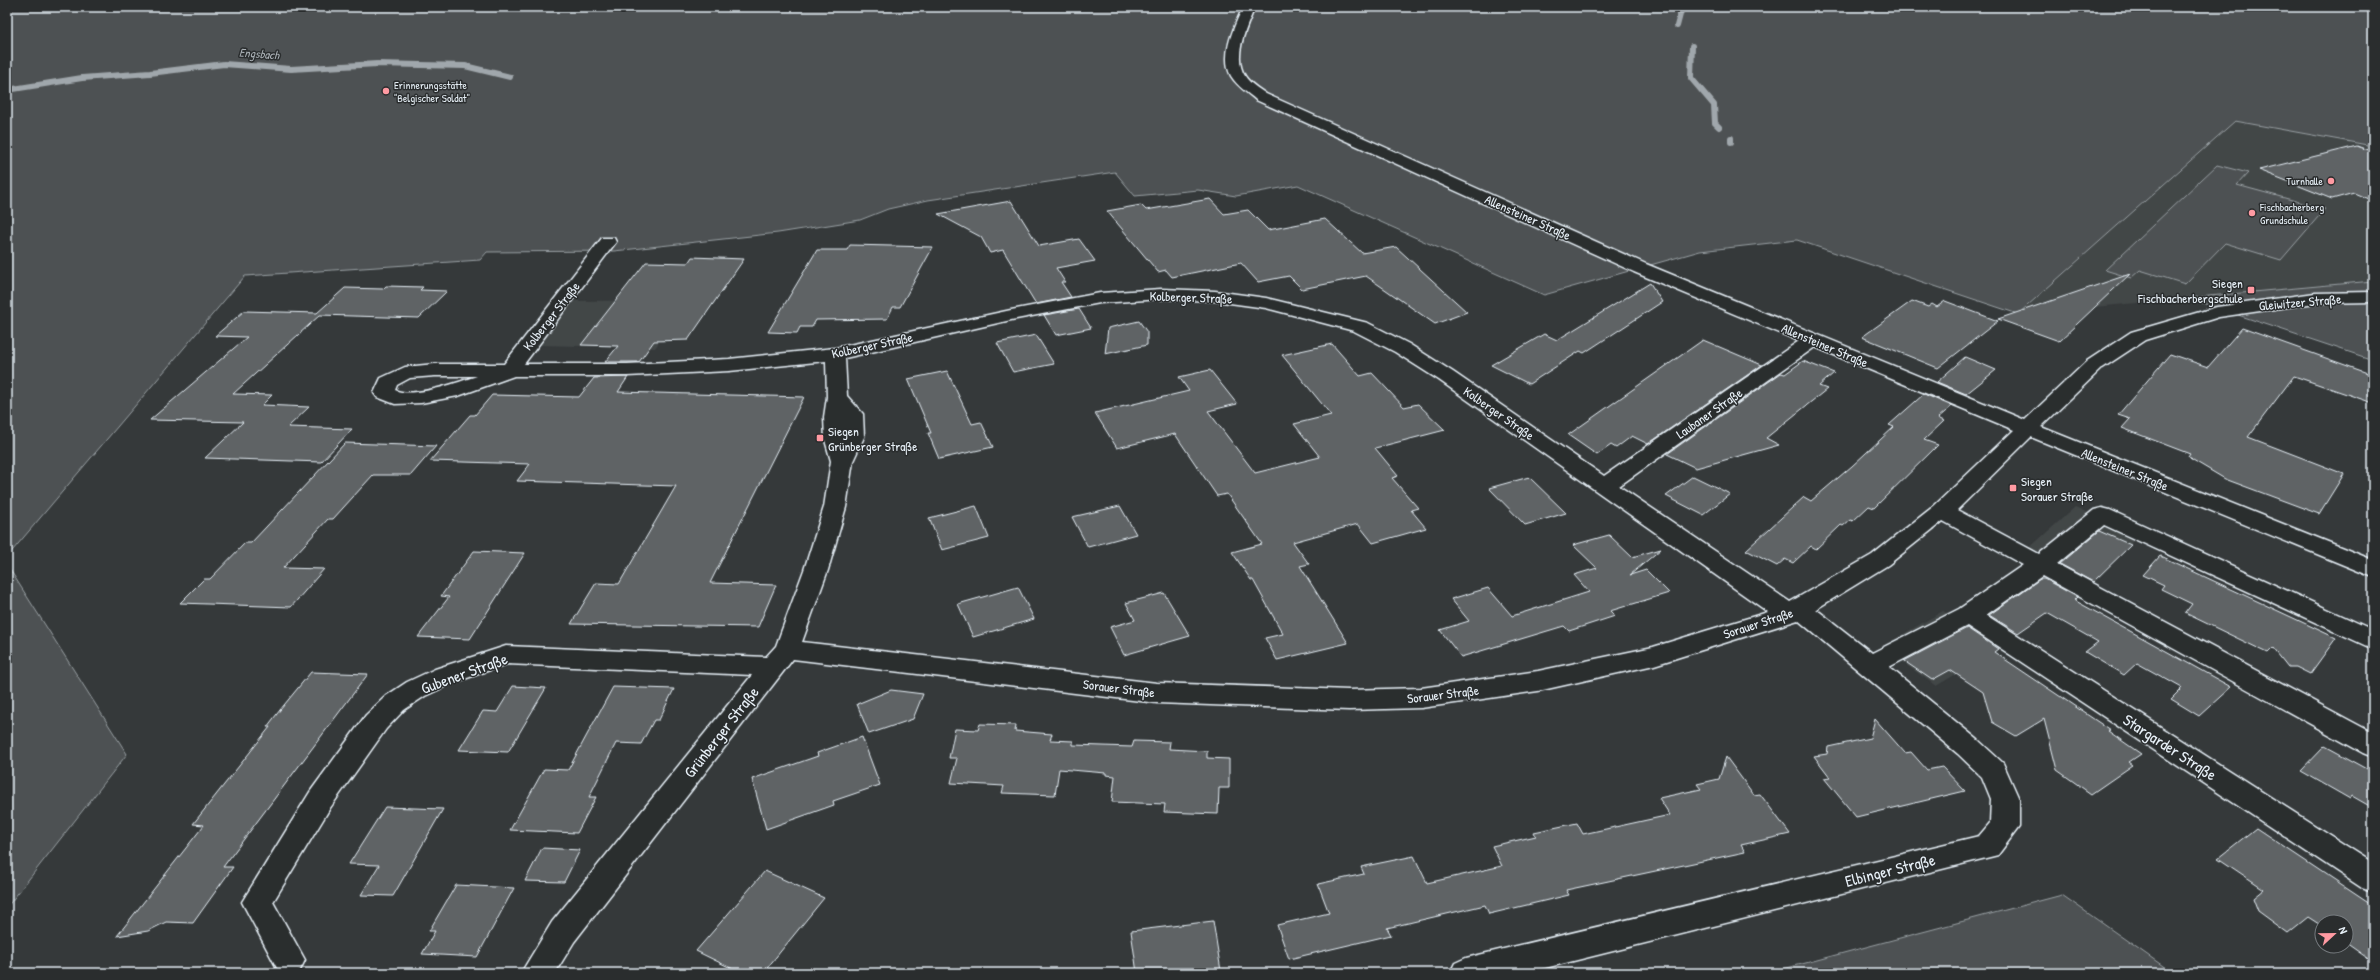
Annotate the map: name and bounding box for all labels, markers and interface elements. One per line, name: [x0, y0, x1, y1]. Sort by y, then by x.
water label: Engsbach: [238, 44, 281, 63]
place label: Erinnerungsstätte "Belgischer Soldat": [394, 78, 470, 105]
marker: Erinnerungsstätte "Belgischer Soldat": [381, 86, 391, 96]
place label: Turnhalle: [2286, 174, 2324, 188]
marker: Turnhalle: [2326, 176, 2336, 186]
street label: Allensteiner Straße: [1482, 190, 1574, 244]
place label: Fischbacherberg Grundschule: [2259, 200, 2324, 227]
marker: Fischbacherberg Grundschule: [2247, 208, 2257, 218]
place label: Siegen Fischbacherbergschule: [2137, 274, 2243, 307]
street label: Kolberger Straße: [518, 278, 584, 354]
marker: Siegen Fischbacherbergschule: [2246, 285, 2256, 295]
street label: Kolberger Straße: [1149, 287, 1233, 307]
street label: Gleiwitzer Straße: [2258, 289, 2342, 315]
street label: Allensteiner Straße: [1779, 319, 1871, 371]
street label: Kolberger Straße: [830, 328, 914, 362]
street label: Kolberger Straße: [1460, 382, 1538, 444]
street label: Laubaner Straße: [1672, 383, 1746, 443]
place label: Siegen Grünberger Straße: [828, 422, 917, 455]
marker: Siegen Grünberger Straße: [815, 433, 825, 443]
street label: Allensteiner Straße: [2079, 443, 2171, 495]
place label: Siegen Sorauer Straße: [2021, 472, 2093, 505]
marker: Siegen Sorauer Straße: [2008, 483, 2018, 493]
street label: Sorauer Straße: [1721, 603, 1795, 643]
street label: Gubener Straße: [418, 647, 511, 699]
street label: Sorauer Straße: [1082, 675, 1156, 701]
street label: Grünberger Straße: [678, 681, 764, 782]
street label: Sorauer Straße: [1406, 681, 1480, 707]
street label: Stargarder Straße: [2119, 709, 2222, 786]
street label: Elbinger Straße: [1843, 848, 1938, 892]
north arrow: [2314, 914, 2354, 954]
text: N: [2336, 925, 2351, 936]

